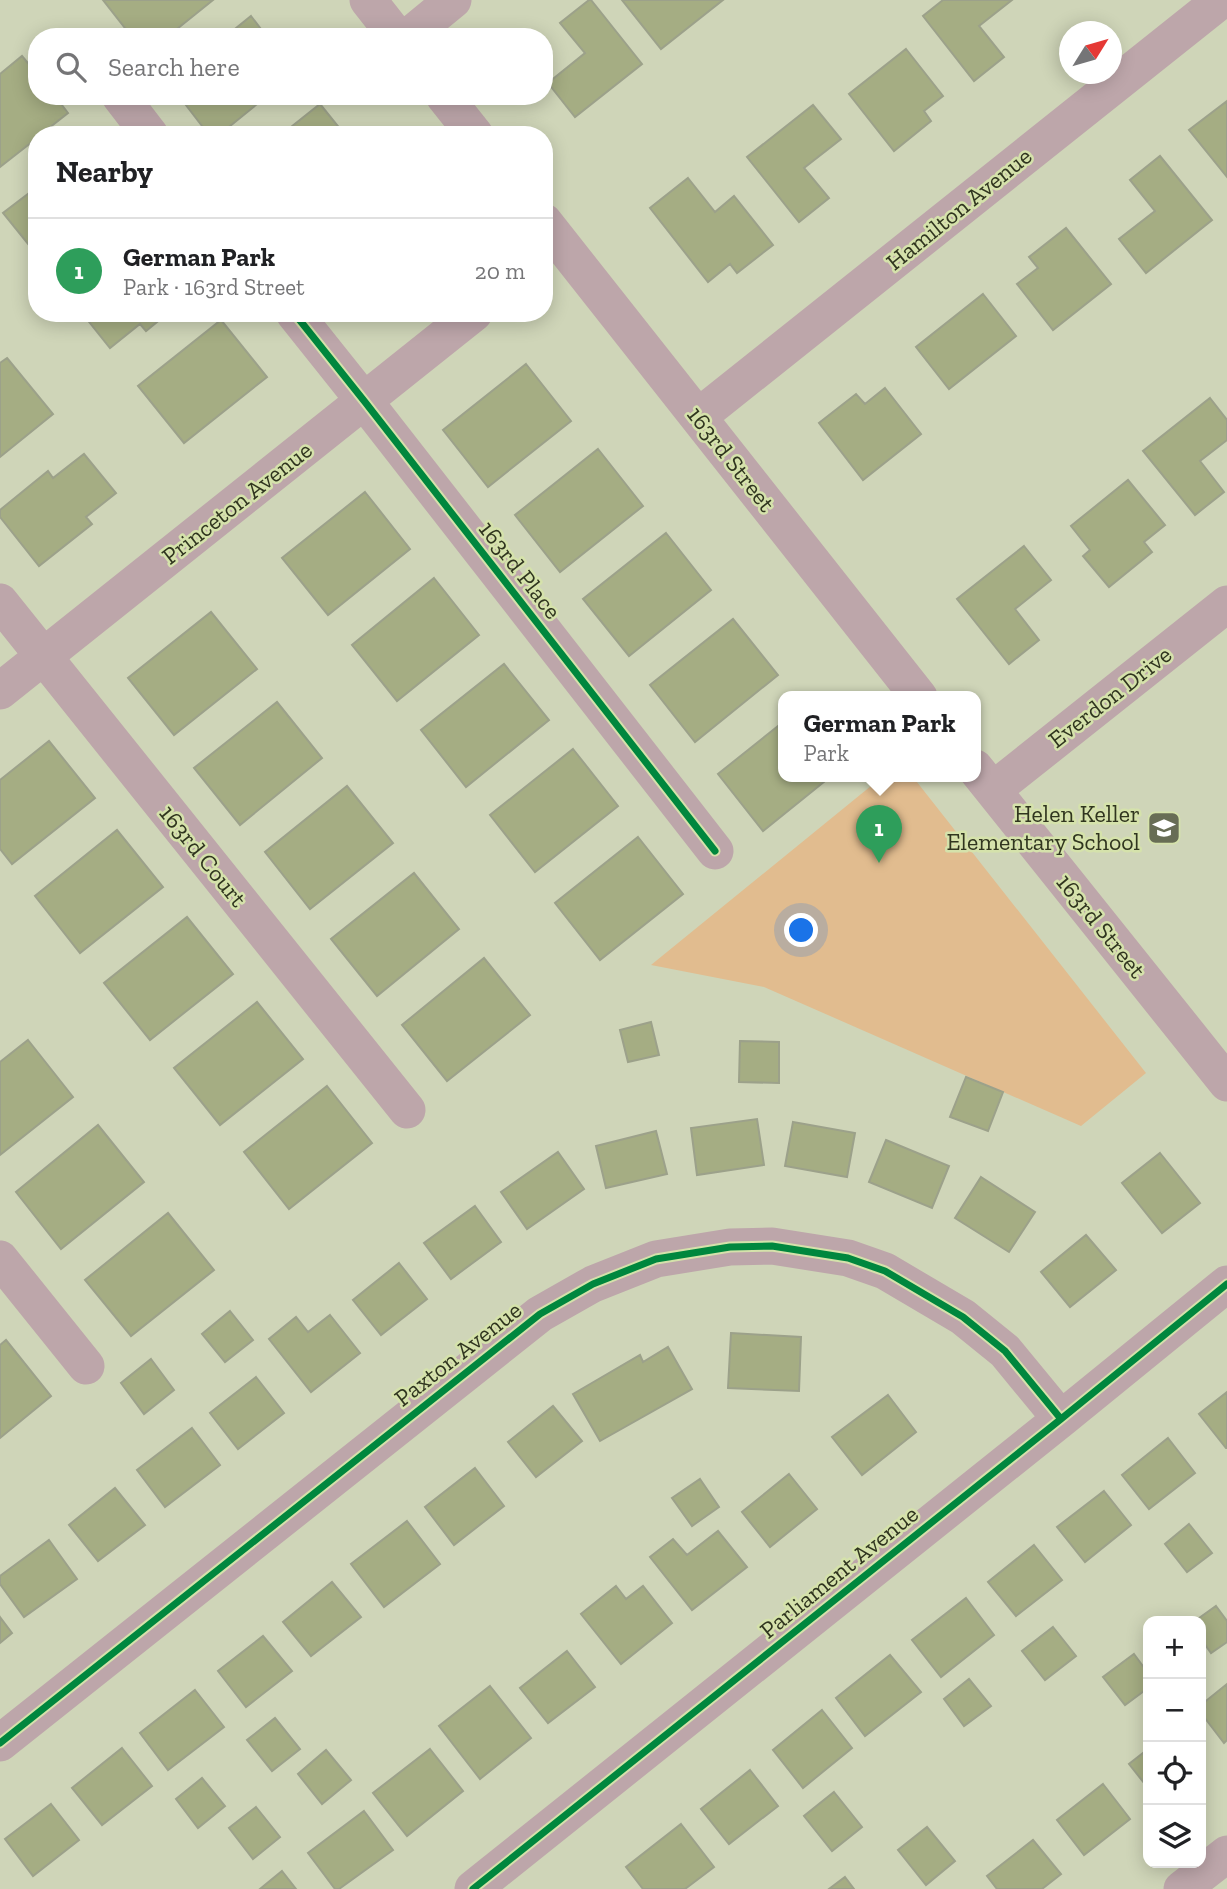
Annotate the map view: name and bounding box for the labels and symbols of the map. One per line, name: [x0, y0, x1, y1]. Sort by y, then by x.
north arrow: [1059, 21, 1122, 84]
street label: Hamilton Avenue: [880, 141, 1037, 276]
street label: 163rd Street: [681, 400, 782, 517]
street label: Princeton Avenue: [156, 435, 318, 570]
street label: 163rd Place: [473, 515, 568, 625]
street label: Everdon Drive: [1042, 639, 1177, 754]
street label: 163rd Court: [154, 799, 253, 913]
place label: Helen Keller Elementary School: [946, 799, 1140, 856]
pin: 1: [856, 805, 902, 863]
school or university icon: Helen Keller Elementary School: [1145, 809, 1183, 847]
street label: 163rd Street: [1051, 868, 1152, 984]
your location: [784, 913, 818, 947]
street label: Paxton Avenue: [388, 1295, 527, 1412]
street label: Parliament Avenue: [754, 1499, 924, 1644]

